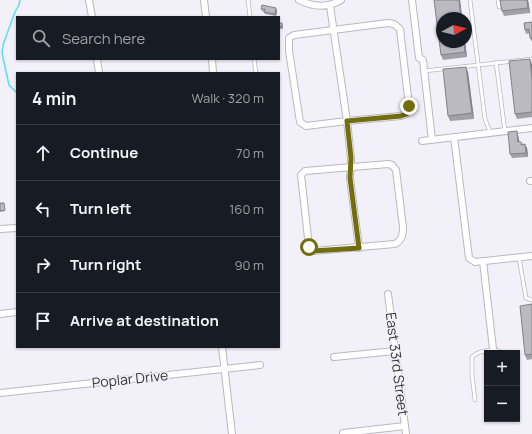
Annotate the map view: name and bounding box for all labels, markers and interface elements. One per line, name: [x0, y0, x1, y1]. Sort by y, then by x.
north arrow: [436, 12, 472, 48]
search box: [16, 16, 280, 60]
icon: search: [30, 27, 52, 49]
text: Search here: [62, 28, 145, 49]
text: 4 min: [32, 87, 76, 110]
text: Walk · 320 m: [191, 89, 264, 107]
route end: [400, 97, 418, 115]
icon: ahead: [32, 142, 54, 164]
text: Continue: [70, 142, 138, 163]
text: 70 m: [236, 144, 264, 162]
icon: left: [32, 198, 54, 220]
text: Turn left: [70, 198, 132, 219]
text: 160 m: [229, 200, 264, 218]
route start: [300, 238, 318, 256]
icon: right: [32, 254, 54, 276]
text: Turn right: [70, 254, 141, 275]
text: 90 m: [234, 256, 264, 274]
icon: arrive: [32, 310, 54, 332]
text: Arrive at destination: [70, 310, 219, 331]
street label: East 33rd Street: [382, 311, 413, 417]
map controls: [484, 350, 520, 422]
button: +: [484, 350, 520, 386]
street label: Poplar Drive: [91, 365, 169, 392]
button: −: [484, 386, 520, 422]

